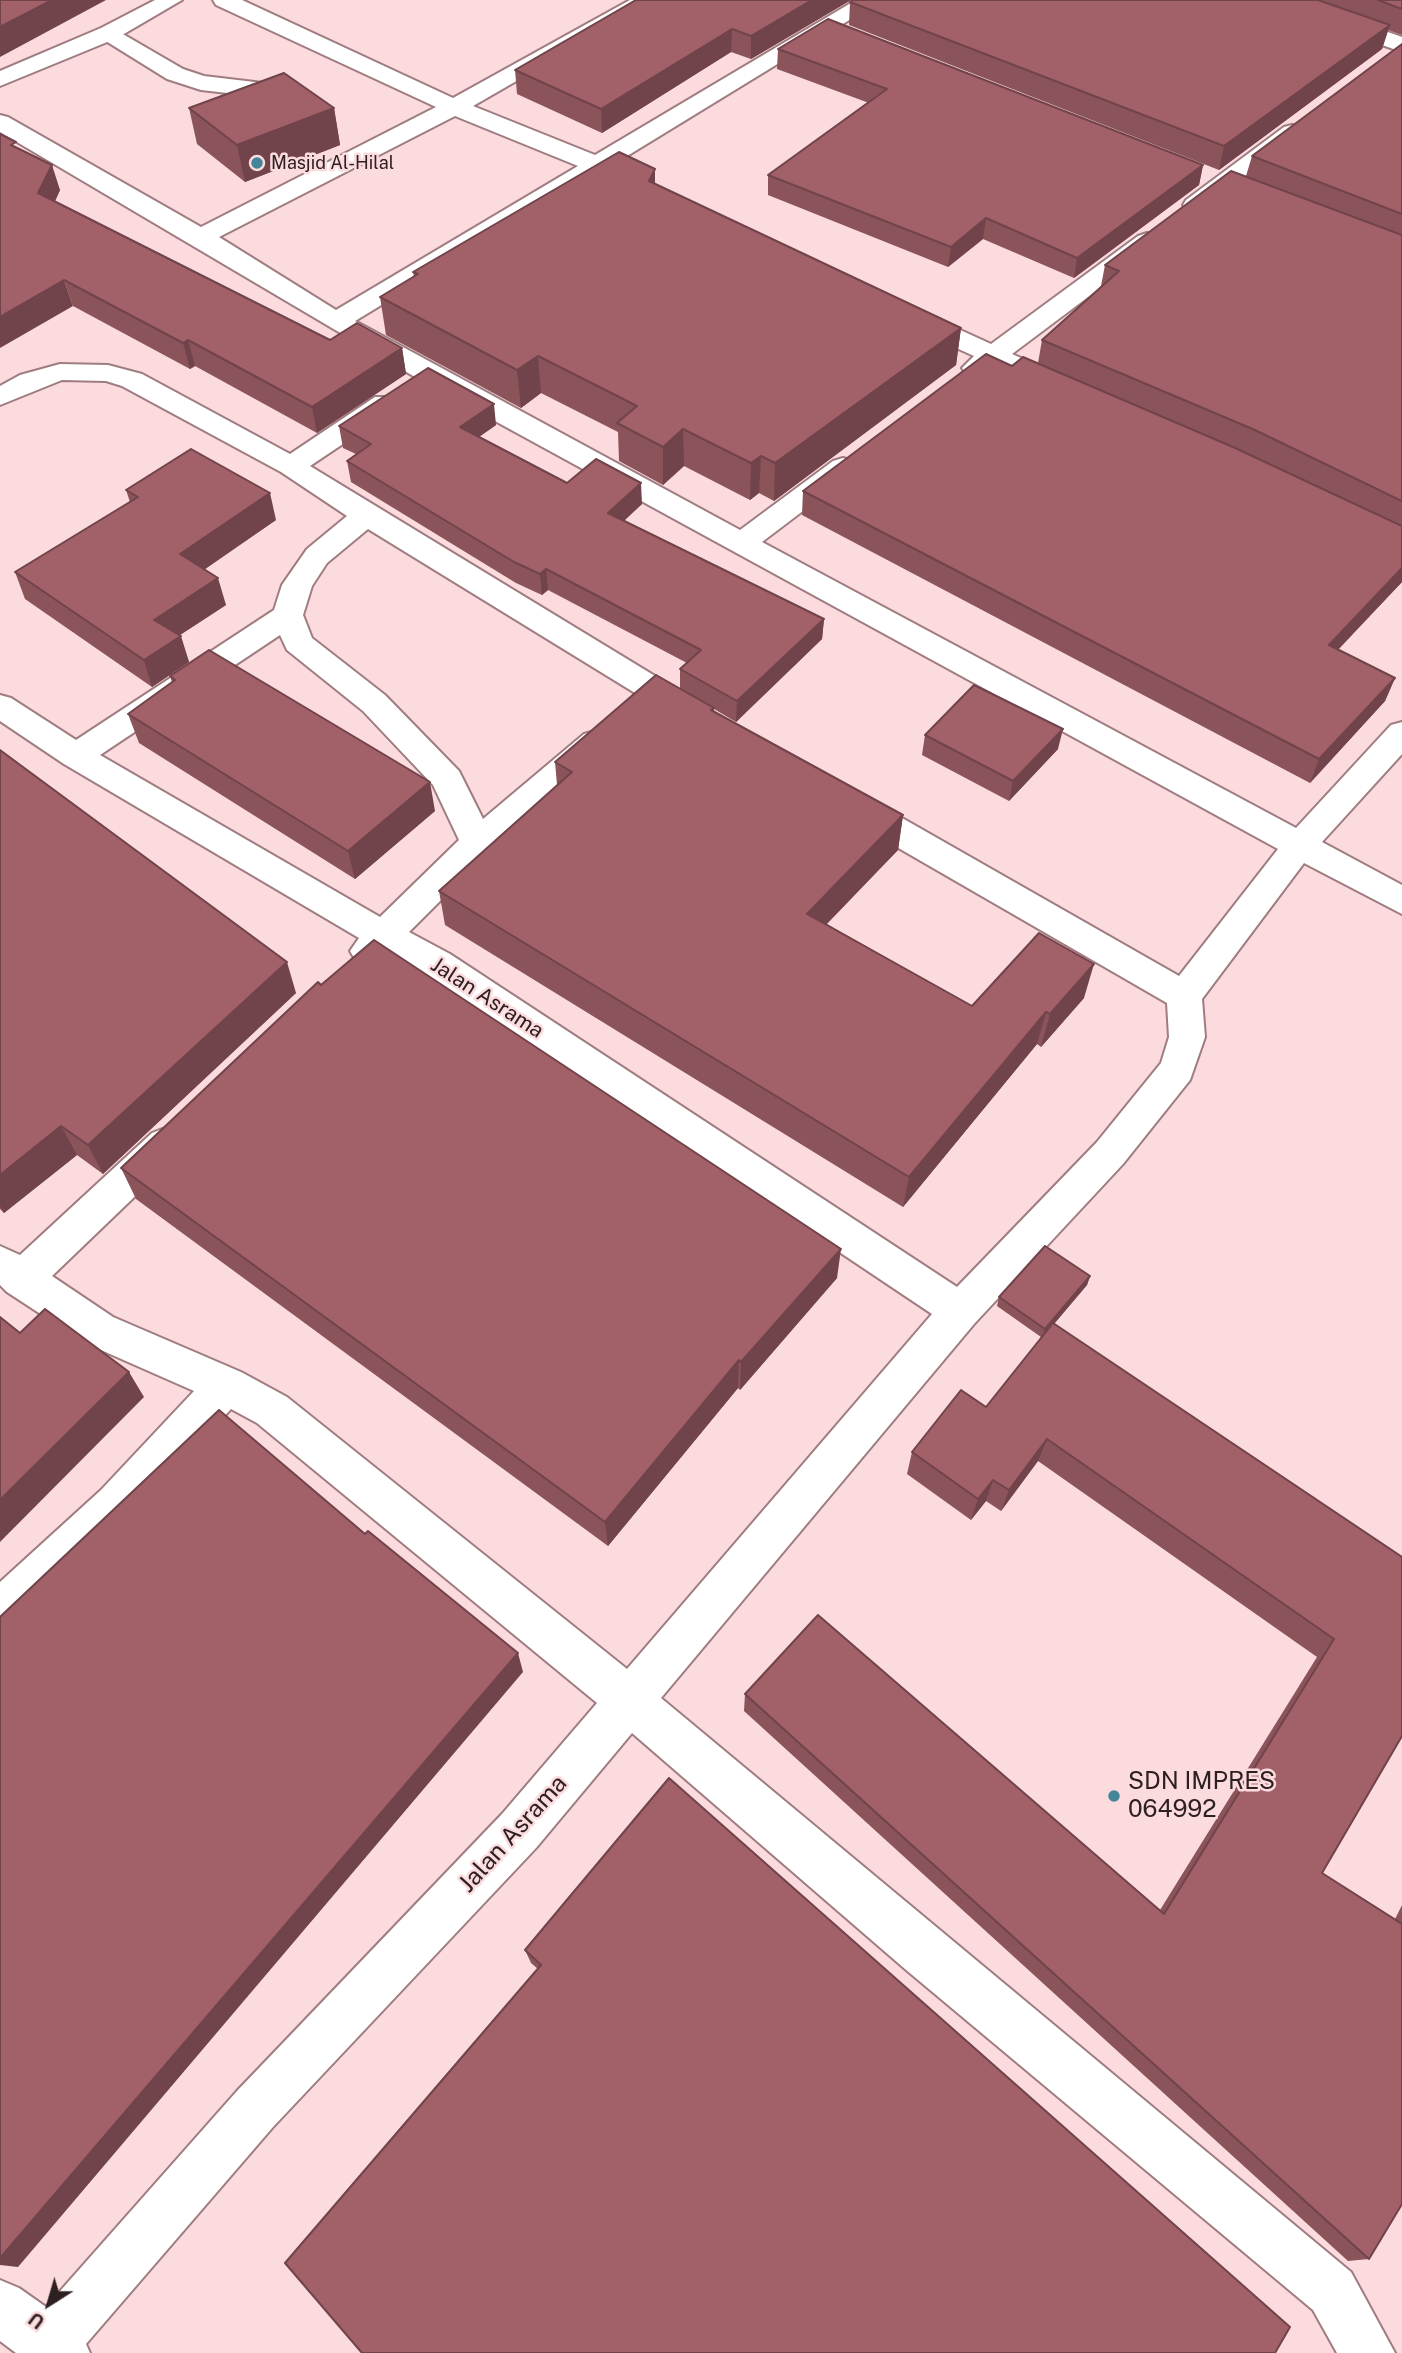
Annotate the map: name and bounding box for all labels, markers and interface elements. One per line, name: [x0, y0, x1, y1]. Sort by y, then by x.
place label: Masjid Al-Hilal: [271, 152, 394, 174]
marker: Masjid Al-Hilal: [249, 155, 265, 171]
street label: Jalan Asrama: [426, 952, 548, 1044]
place label: SDN IMPRES 064992: [1128, 1768, 1275, 1824]
street label: Jalan Asrama: [453, 1769, 573, 1899]
marker: SDN IMPRES 064992: [1106, 1788, 1122, 1804]
north arrow: [14, 2269, 84, 2339]
text: U: [24, 2308, 48, 2334]

